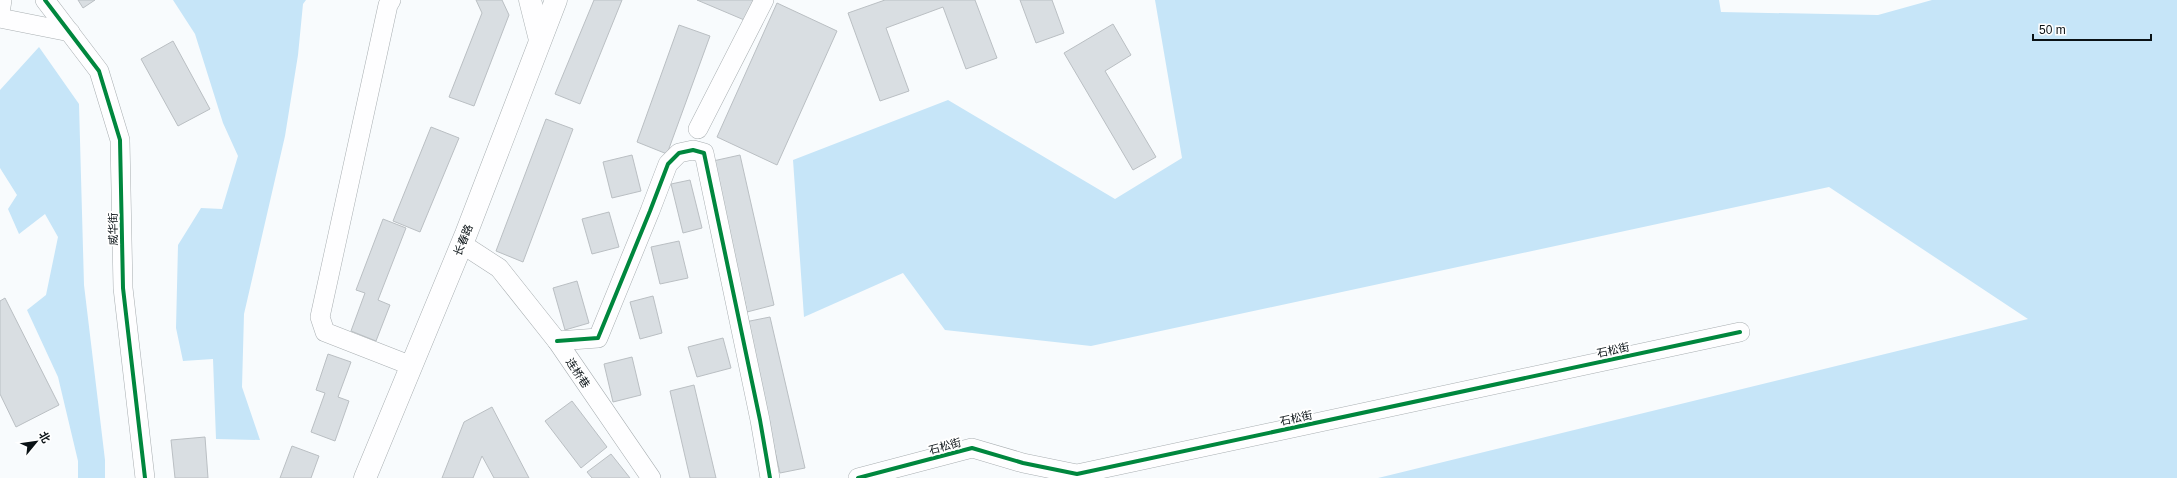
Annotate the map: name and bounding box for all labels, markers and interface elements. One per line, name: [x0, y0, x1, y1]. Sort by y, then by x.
scale bar: [2033, 16, 2151, 42]
text: 50 m: [2039, 23, 2066, 37]
street label: 威华街: [107, 212, 119, 246]
street label: 长春路: [451, 222, 475, 258]
street label: 石松街: [1596, 341, 1630, 359]
street label: 连桥巷: [564, 356, 592, 390]
street label: 石松街: [1279, 409, 1313, 427]
north arrow: [16, 422, 56, 462]
text: 北: [37, 429, 53, 445]
street label: 石松街: [928, 436, 962, 456]

